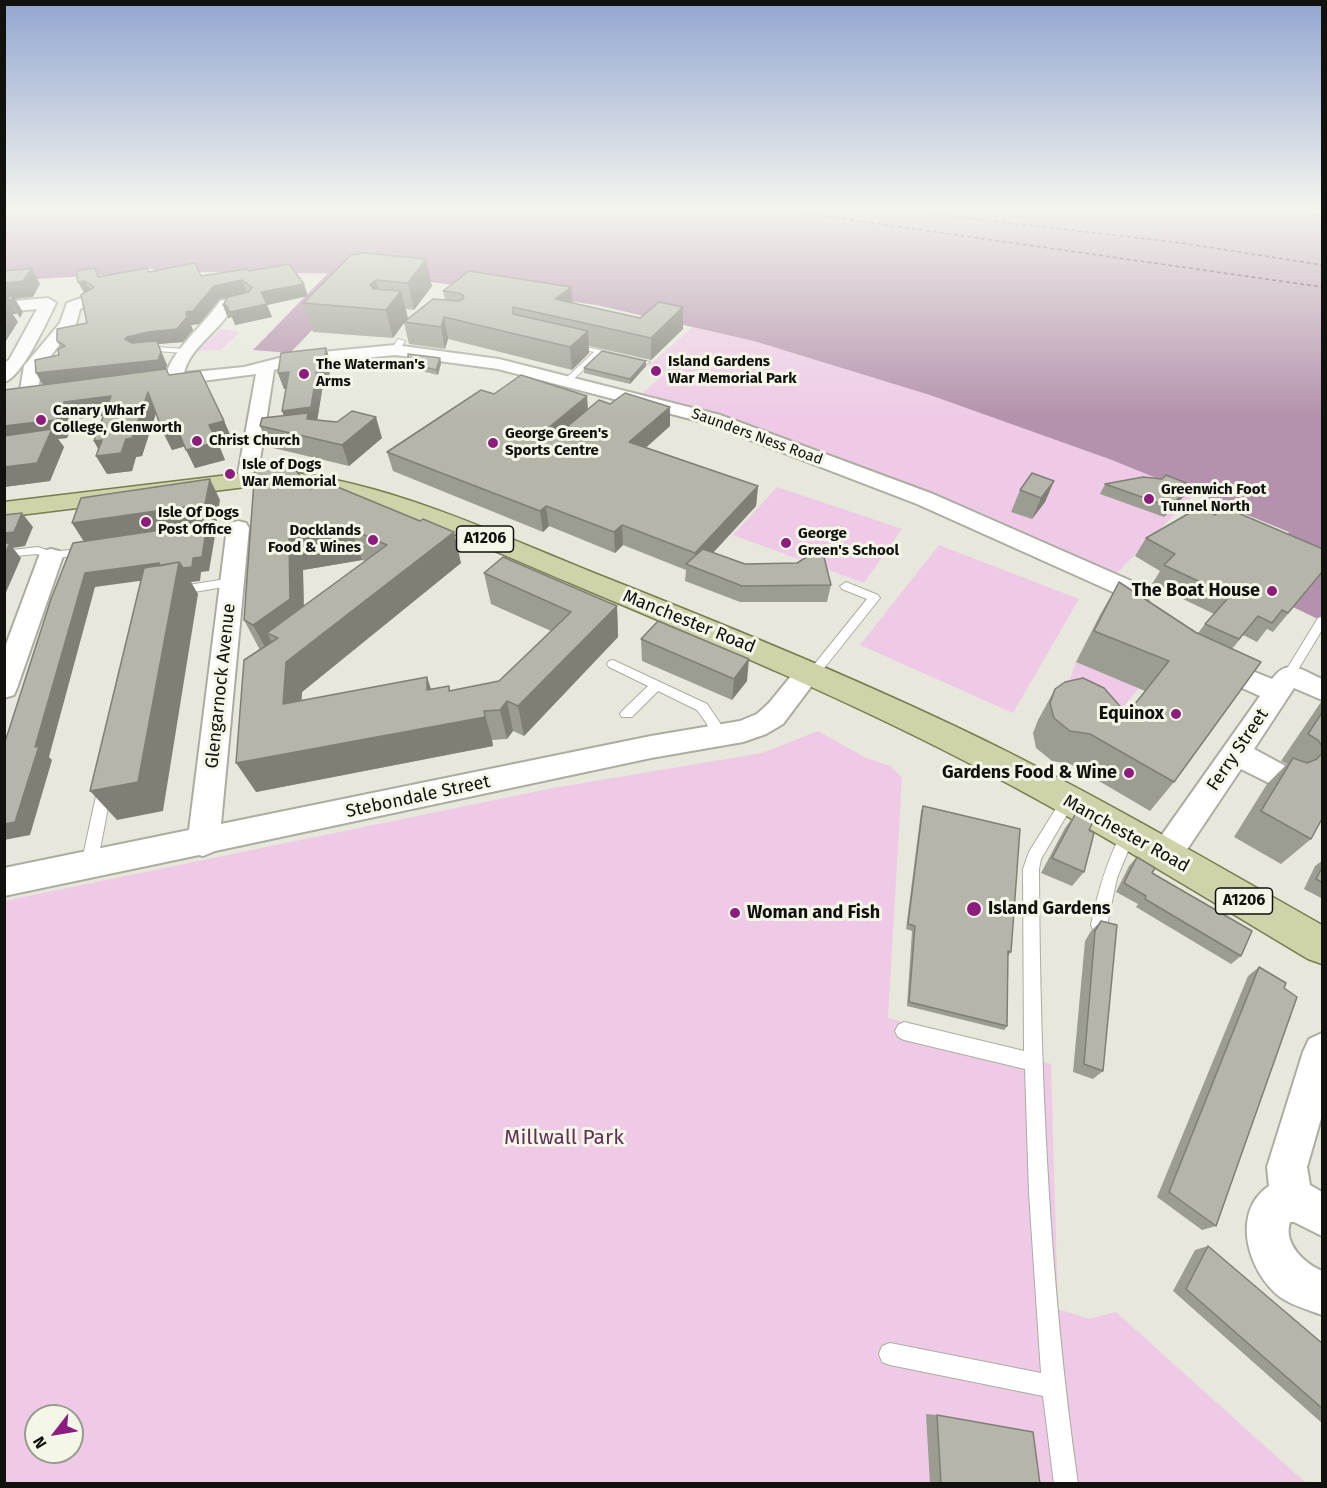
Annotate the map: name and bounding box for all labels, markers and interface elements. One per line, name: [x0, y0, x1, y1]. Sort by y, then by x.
place label: Island Gardens War Memorial Park: [668, 353, 797, 388]
place label: The Waterman's Arms: [316, 356, 425, 391]
marker: Island Gardens War Memorial Park: [649, 364, 663, 378]
marker: The Waterman's Arms: [297, 367, 311, 381]
place label: Canary Wharf College, Glenworth: [53, 402, 182, 437]
street label: Saunders Ness Road: [689, 405, 825, 469]
marker: Canary Wharf College, Glenworth: [34, 413, 48, 427]
place label: George Green's Sports Centre: [505, 425, 608, 460]
place label: Christ Church: [209, 432, 300, 450]
marker: Christ Church: [190, 434, 204, 448]
marker: George Green's Sports Centre: [486, 436, 500, 450]
place label: Isle of Dogs War Memorial: [242, 456, 336, 491]
marker: Isle of Dogs War Memorial: [223, 467, 237, 481]
place label: Greenwich Foot Tunnel North: [1161, 481, 1266, 516]
marker: Greenwich Foot Tunnel North: [1142, 492, 1156, 506]
place label: Isle Of Dogs Post Office: [158, 504, 239, 539]
marker: Isle Of Dogs Post Office: [139, 515, 153, 529]
place label: Docklands Food & Wines: [268, 522, 361, 557]
place label: George Green's School: [798, 525, 899, 560]
road number: A1206: [456, 526, 514, 552]
marker: Docklands Food & Wines: [366, 533, 380, 547]
marker: George Green's School: [779, 536, 793, 550]
place label: The Boat House: [1132, 580, 1260, 602]
marker: The Boat House: [1265, 584, 1279, 598]
street label: Manchester Road: [620, 586, 758, 658]
street label: Glengarnock Avenue: [202, 602, 240, 770]
place label: Equinox: [1099, 703, 1164, 725]
street label: Ferry Street: [1203, 705, 1273, 795]
marker: Equinox: [1169, 707, 1183, 721]
place label: Gardens Food & Wine: [942, 762, 1117, 784]
marker: Gardens Food & Wine: [1122, 766, 1136, 780]
street label: Stebondale Street: [344, 771, 492, 823]
street label: Manchester Road: [1059, 790, 1193, 878]
road number: A1206: [1216, 888, 1272, 914]
place label: Island Gardens: [988, 898, 1111, 920]
marker: Island Gardens: [965, 900, 983, 918]
place label: Woman and Fish: [747, 902, 880, 924]
marker: Woman and Fish: [728, 906, 742, 920]
park label: Millwall Park: [504, 1125, 624, 1151]
north arrow: [24, 1404, 84, 1464]
text: N: [29, 1433, 51, 1452]

